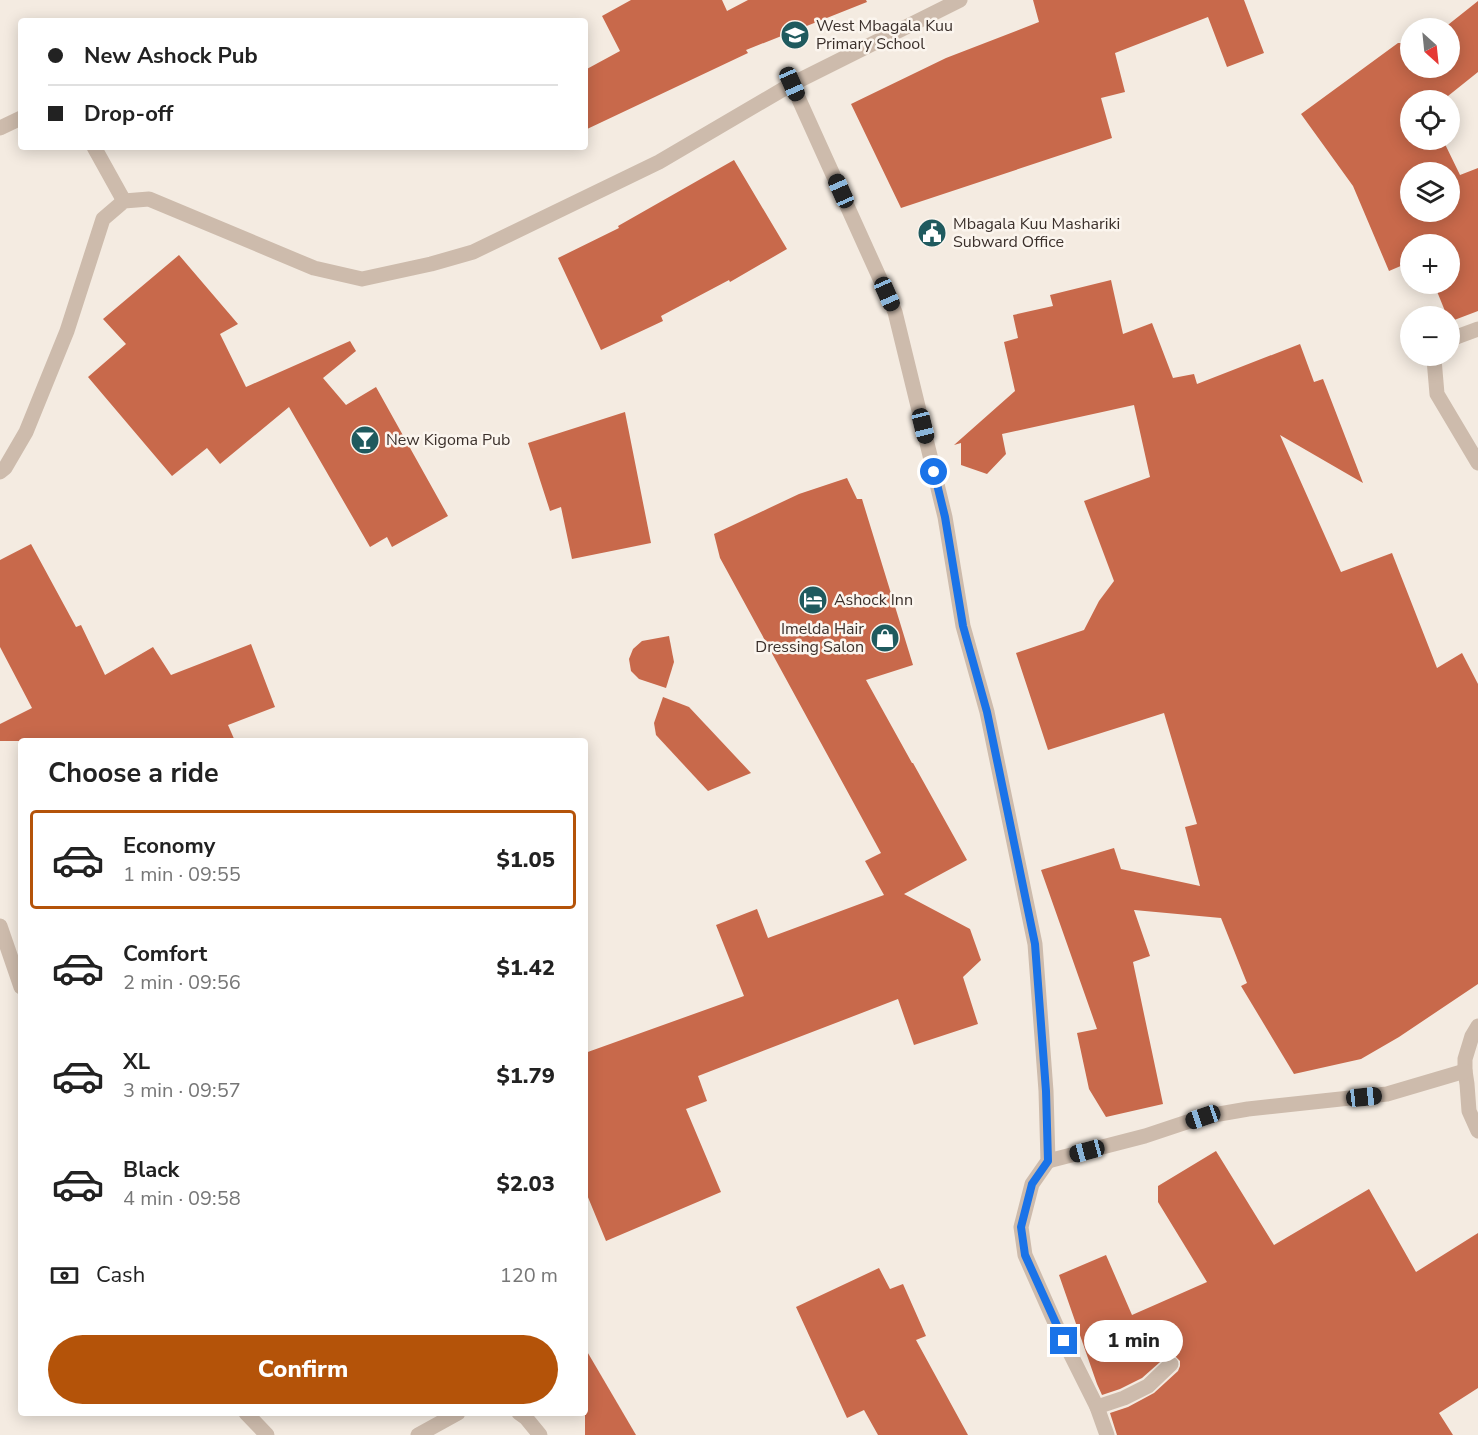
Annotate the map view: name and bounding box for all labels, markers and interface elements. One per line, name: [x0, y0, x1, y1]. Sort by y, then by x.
place label: West Mbagala Kuu Primary School: [816, 15, 953, 55]
north arrow: [1400, 18, 1460, 78]
map controls: [1400, 18, 1460, 366]
school or university icon: West Mbagala Kuu Primary School: [779, 19, 811, 51]
text: New Ashock Pub: [84, 41, 258, 71]
car: [776, 64, 808, 104]
button: locate: [1400, 90, 1460, 150]
text: Drop-off: [84, 99, 173, 129]
button: layers: [1400, 162, 1460, 222]
car: [825, 171, 857, 211]
place label: Mbagala Kuu Mashariki Subward Office: [953, 213, 1120, 253]
public building icon: Mbagala Kuu Mashariki Subward Office: [916, 217, 948, 249]
button: +: [1400, 234, 1460, 294]
car: [871, 274, 903, 314]
button: −: [1400, 306, 1460, 366]
car: [910, 406, 936, 446]
bar icon: New Kigoma Pub: [349, 424, 381, 456]
place label: New Kigoma Pub: [386, 429, 510, 451]
route start: [920, 458, 947, 485]
hotel icon: Ashock Inn: [797, 584, 829, 616]
place label: Ashock Inn: [834, 589, 913, 611]
place label: Imelda Hair Dressing Salon: [755, 618, 864, 658]
shop icon: Imelda Hair Dressing Salon: [869, 622, 901, 654]
text: Choose a ride: [48, 755, 219, 792]
text: Economy: [123, 831, 215, 861]
icon: car: [51, 833, 105, 887]
text: $1.05: [496, 845, 555, 875]
text: 1 min · 09:55: [123, 861, 241, 888]
text: Comfort: [123, 939, 207, 969]
icon: car: [51, 941, 105, 995]
text: $1.42: [496, 953, 555, 983]
text: 2 min · 09:56: [123, 969, 241, 996]
text: XL: [123, 1047, 150, 1077]
icon: car: [51, 1049, 105, 1103]
text: $1.79: [496, 1061, 555, 1091]
text: 3 min · 09:57: [123, 1077, 241, 1104]
car: [1345, 1086, 1383, 1108]
car: [1183, 1103, 1223, 1131]
car: [1067, 1138, 1107, 1164]
text: Black: [123, 1155, 179, 1185]
icon: car: [51, 1157, 105, 1211]
text: $2.03: [496, 1169, 555, 1199]
text: 4 min · 09:58: [123, 1185, 241, 1212]
icon: cash: [48, 1259, 81, 1292]
text: Cash: [96, 1260, 145, 1290]
text: 120 m: [500, 1262, 558, 1289]
callout: 1 min: [1085, 1320, 1184, 1362]
route end: [1050, 1327, 1077, 1354]
text: 1 min: [1107, 1327, 1160, 1354]
button: Confirm: [48, 1335, 558, 1404]

